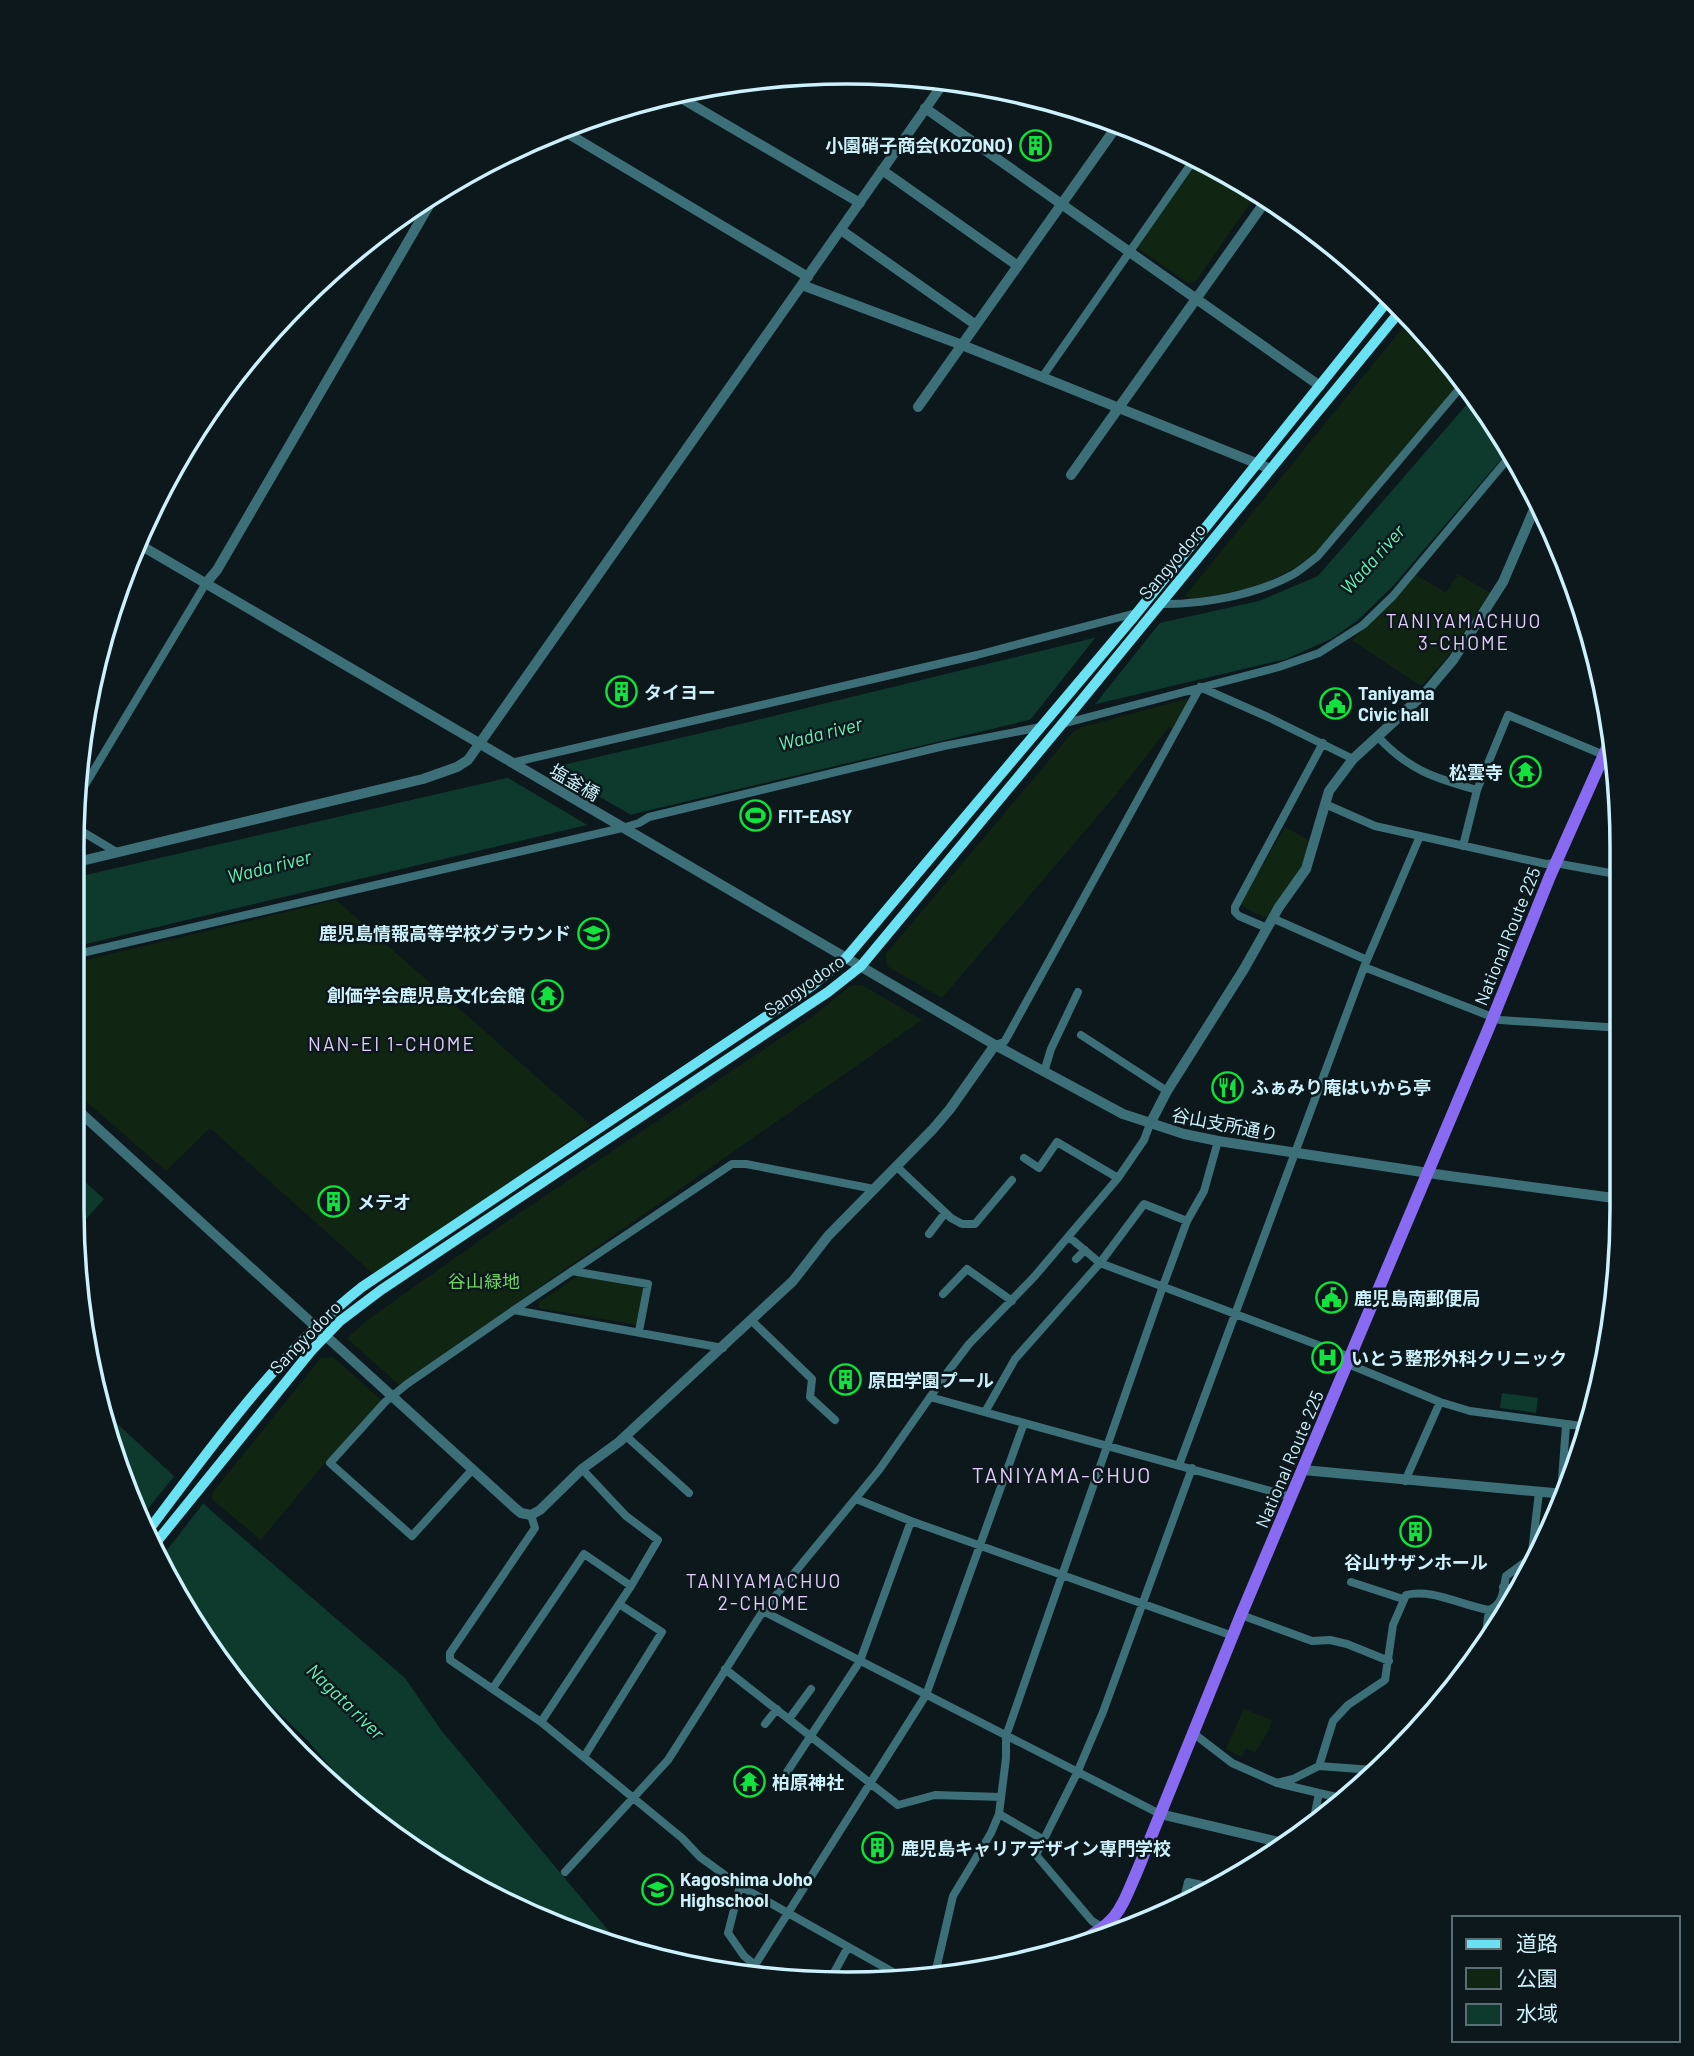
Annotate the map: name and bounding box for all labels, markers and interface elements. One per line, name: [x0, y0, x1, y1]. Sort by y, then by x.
building icon: 小園硝子商会(KOZONO): [1018, 128, 1052, 162]
place label: 小園硝子商会(KOZONO): [825, 134, 1013, 156]
street label: Sangyodoro: [1134, 518, 1210, 604]
water label: Wada river: [1335, 519, 1410, 599]
district label: TANIYAMACHUO 3-CHOME: [1386, 609, 1542, 654]
building icon: タイヨー: [604, 675, 638, 709]
place label: タイヨー: [644, 681, 716, 703]
place label: Taniyama Civic hall: [1358, 682, 1434, 725]
public building icon: Taniyama Civic hall: [1318, 686, 1352, 720]
water label: Wada river: [776, 711, 866, 755]
temple icon: 松雲寺: [1509, 755, 1543, 789]
street label: 塩釜橋: [546, 759, 604, 805]
place label: 松雲寺: [1449, 761, 1503, 783]
sports icon: FIT-EASY: [738, 799, 772, 833]
place label: FIT-EASY: [778, 805, 852, 827]
water label: Wada river: [225, 844, 315, 888]
street label: National Route 225: [1469, 864, 1545, 1008]
school or university icon: 鹿児島情報高等学校グラウンド: [577, 916, 611, 950]
place label: 鹿児島情報高等学校グラウンド: [319, 922, 571, 944]
street label: Sangyodoro: [760, 949, 848, 1021]
temple icon: 創価学会鹿児島文化会館: [531, 978, 565, 1012]
place label: 創価学会鹿児島文化会館: [327, 984, 525, 1006]
district label: NAN-EI 1-CHOME: [308, 1032, 476, 1055]
restaurant icon: ふぁみり庵はいから亭: [1211, 1070, 1245, 1104]
place label: ふぁみり庵はいから亭: [1251, 1076, 1431, 1098]
street label: 谷山支所通り: [1170, 1103, 1280, 1145]
building icon: メテオ: [317, 1185, 351, 1219]
place label: メテオ: [357, 1191, 411, 1213]
park label: 谷山緑地: [448, 1270, 520, 1292]
public building icon: 鹿児島南郵便局: [1314, 1281, 1348, 1315]
place label: 鹿児島南郵便局: [1354, 1287, 1480, 1309]
street label: Sangyodoro: [265, 1296, 345, 1378]
hospital icon: いとう整形外科クリニック: [1311, 1341, 1345, 1375]
place label: いとう整形外科クリニック: [1351, 1347, 1567, 1369]
building icon: 原田学園プール: [828, 1363, 862, 1397]
place label: 原田学園プール: [868, 1369, 994, 1391]
street label: National Route 225: [1250, 1387, 1328, 1531]
district label: TANIYAMA-CHUO: [972, 1462, 1152, 1487]
building icon: 谷山サザンホール: [1399, 1514, 1433, 1548]
place label: 谷山サザンホール: [1344, 1551, 1488, 1573]
district label: TANIYAMACHUO 2-CHOME: [686, 1569, 842, 1614]
water label: Nagata river: [302, 1658, 391, 1745]
temple icon: 柏原神社: [732, 1765, 766, 1799]
place label: 柏原神社: [772, 1771, 844, 1793]
building icon: 鹿児島キャリアデザイン専門学校: [861, 1831, 895, 1865]
place label: 鹿児島キャリアデザイン専門学校: [901, 1837, 1171, 1859]
place label: Kagoshima Joho Highschool: [680, 1868, 813, 1911]
school or university icon: Kagoshima Joho Highschool: [640, 1872, 674, 1906]
legend: [1452, 1916, 1680, 2042]
text: 道路: [1516, 1930, 1558, 1955]
text: 公園: [1516, 1965, 1558, 1990]
text: 水域: [1516, 2000, 1558, 2025]

